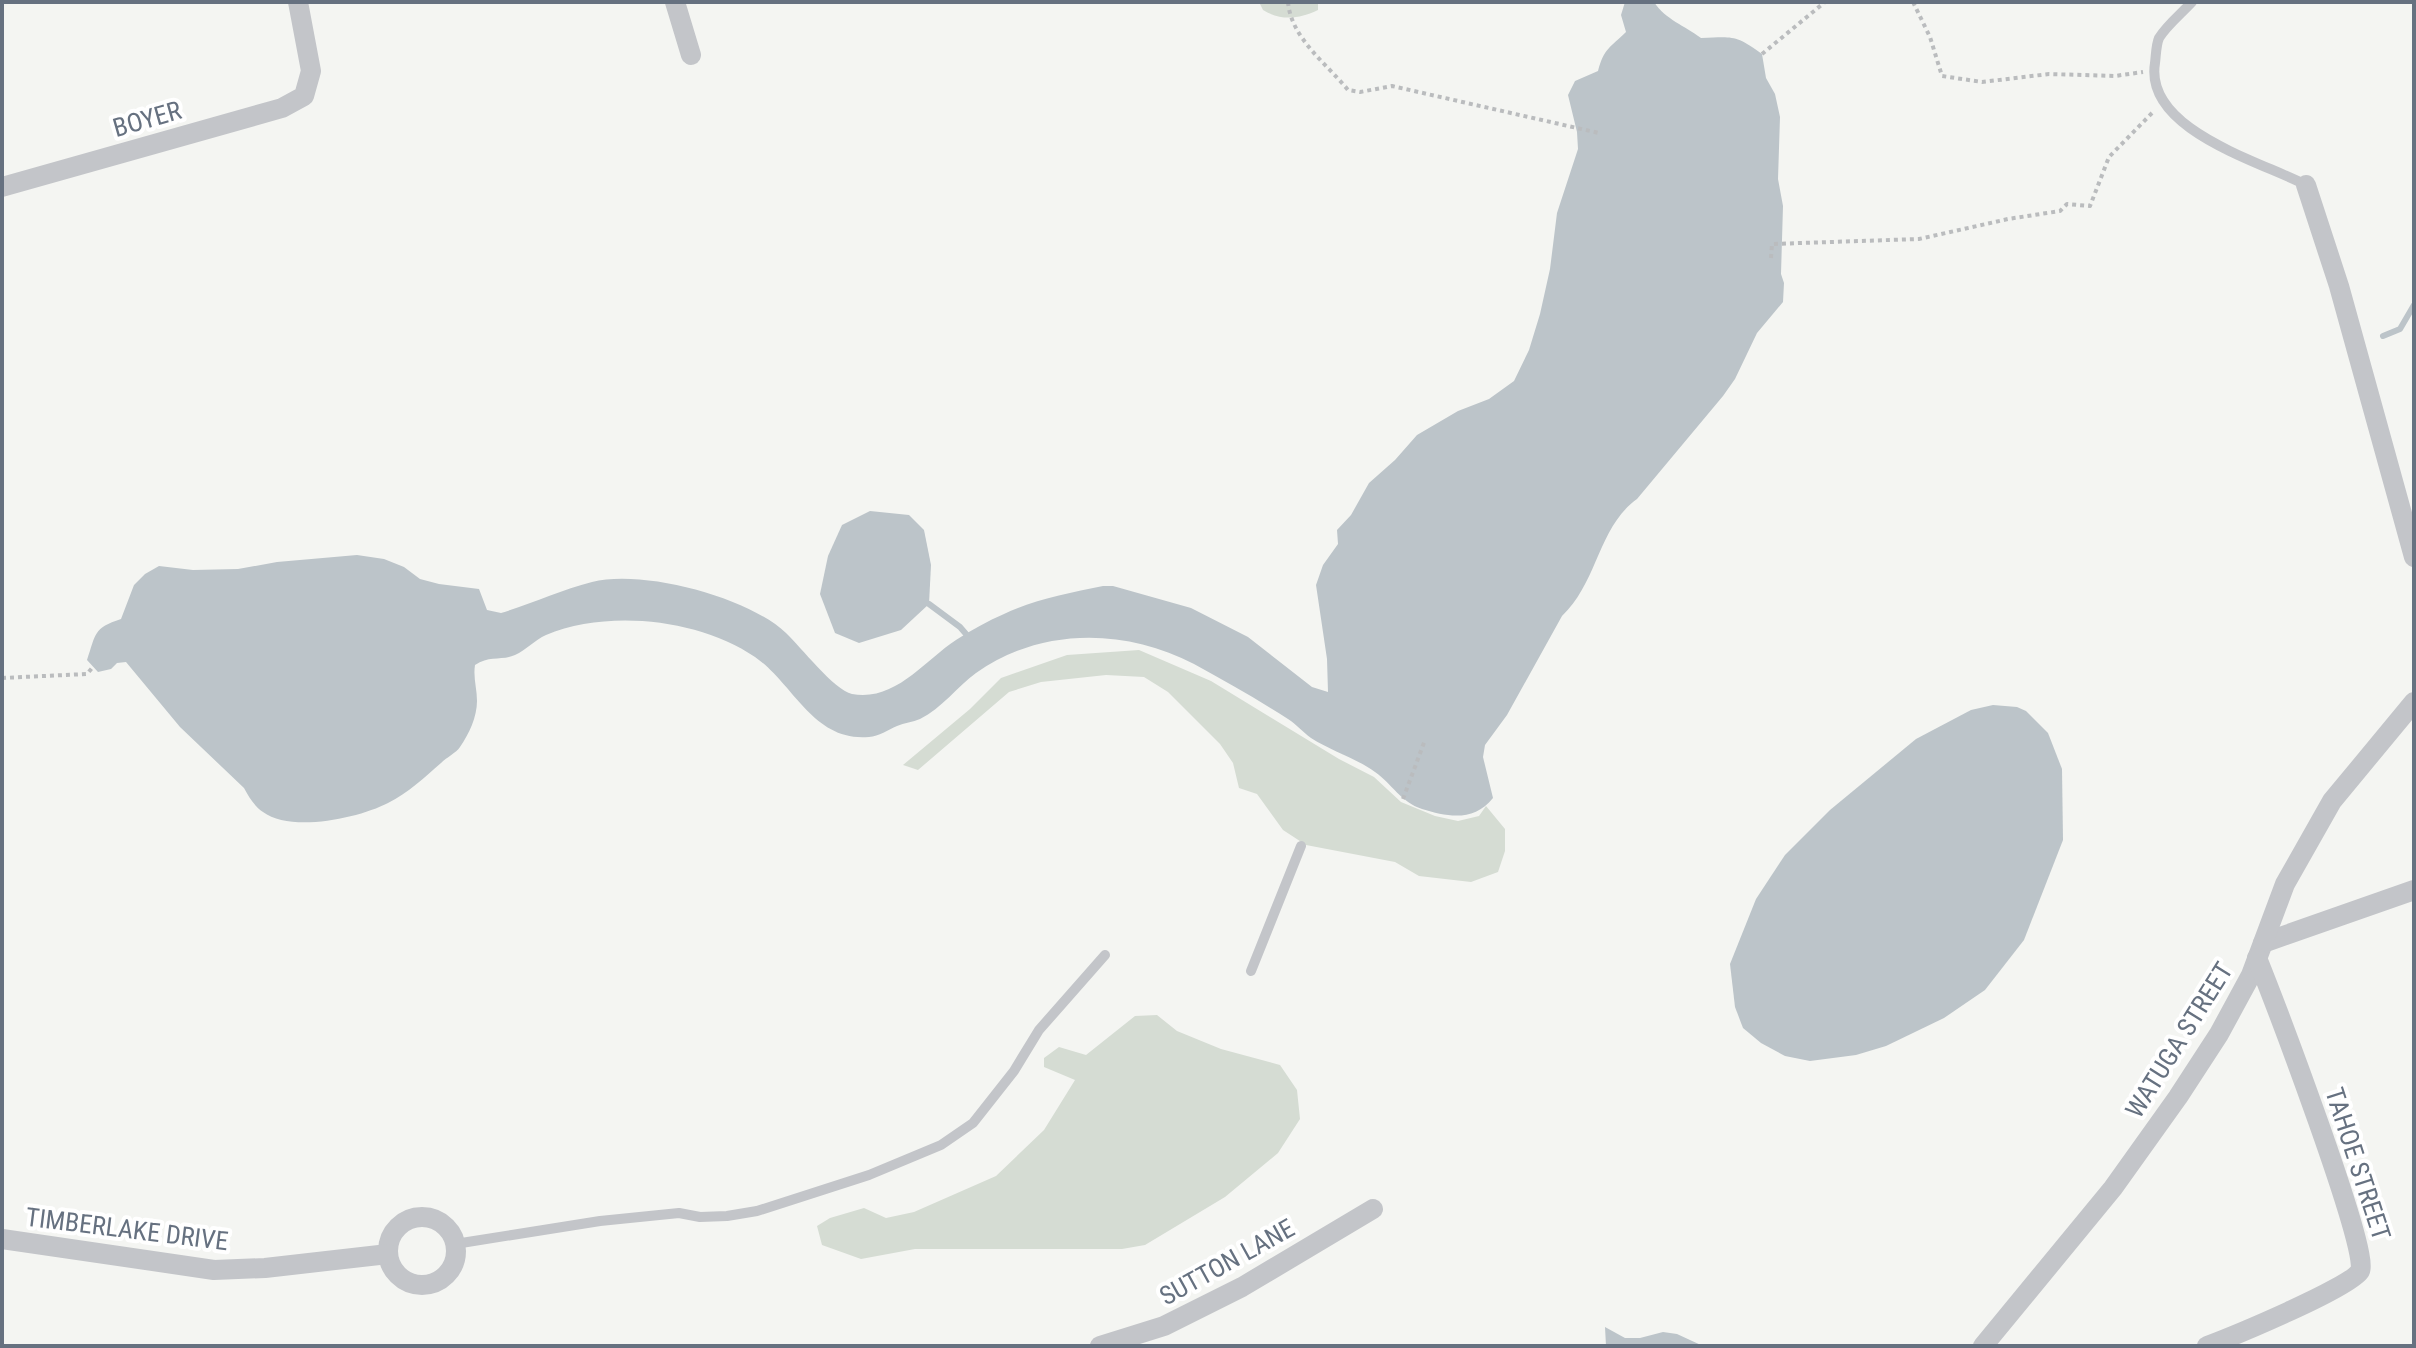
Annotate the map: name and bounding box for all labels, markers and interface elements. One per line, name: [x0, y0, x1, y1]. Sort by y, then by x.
street label: BOYER: [109, 95, 185, 143]
street label: WATUGA STREET: [2119, 957, 2239, 1123]
street label: TAHOE STREET: [2319, 1084, 2397, 1244]
street label: TIMBERLAKE DRIVE: [24, 1202, 230, 1256]
street label: SUTTON LANE: [1154, 1213, 1300, 1311]

